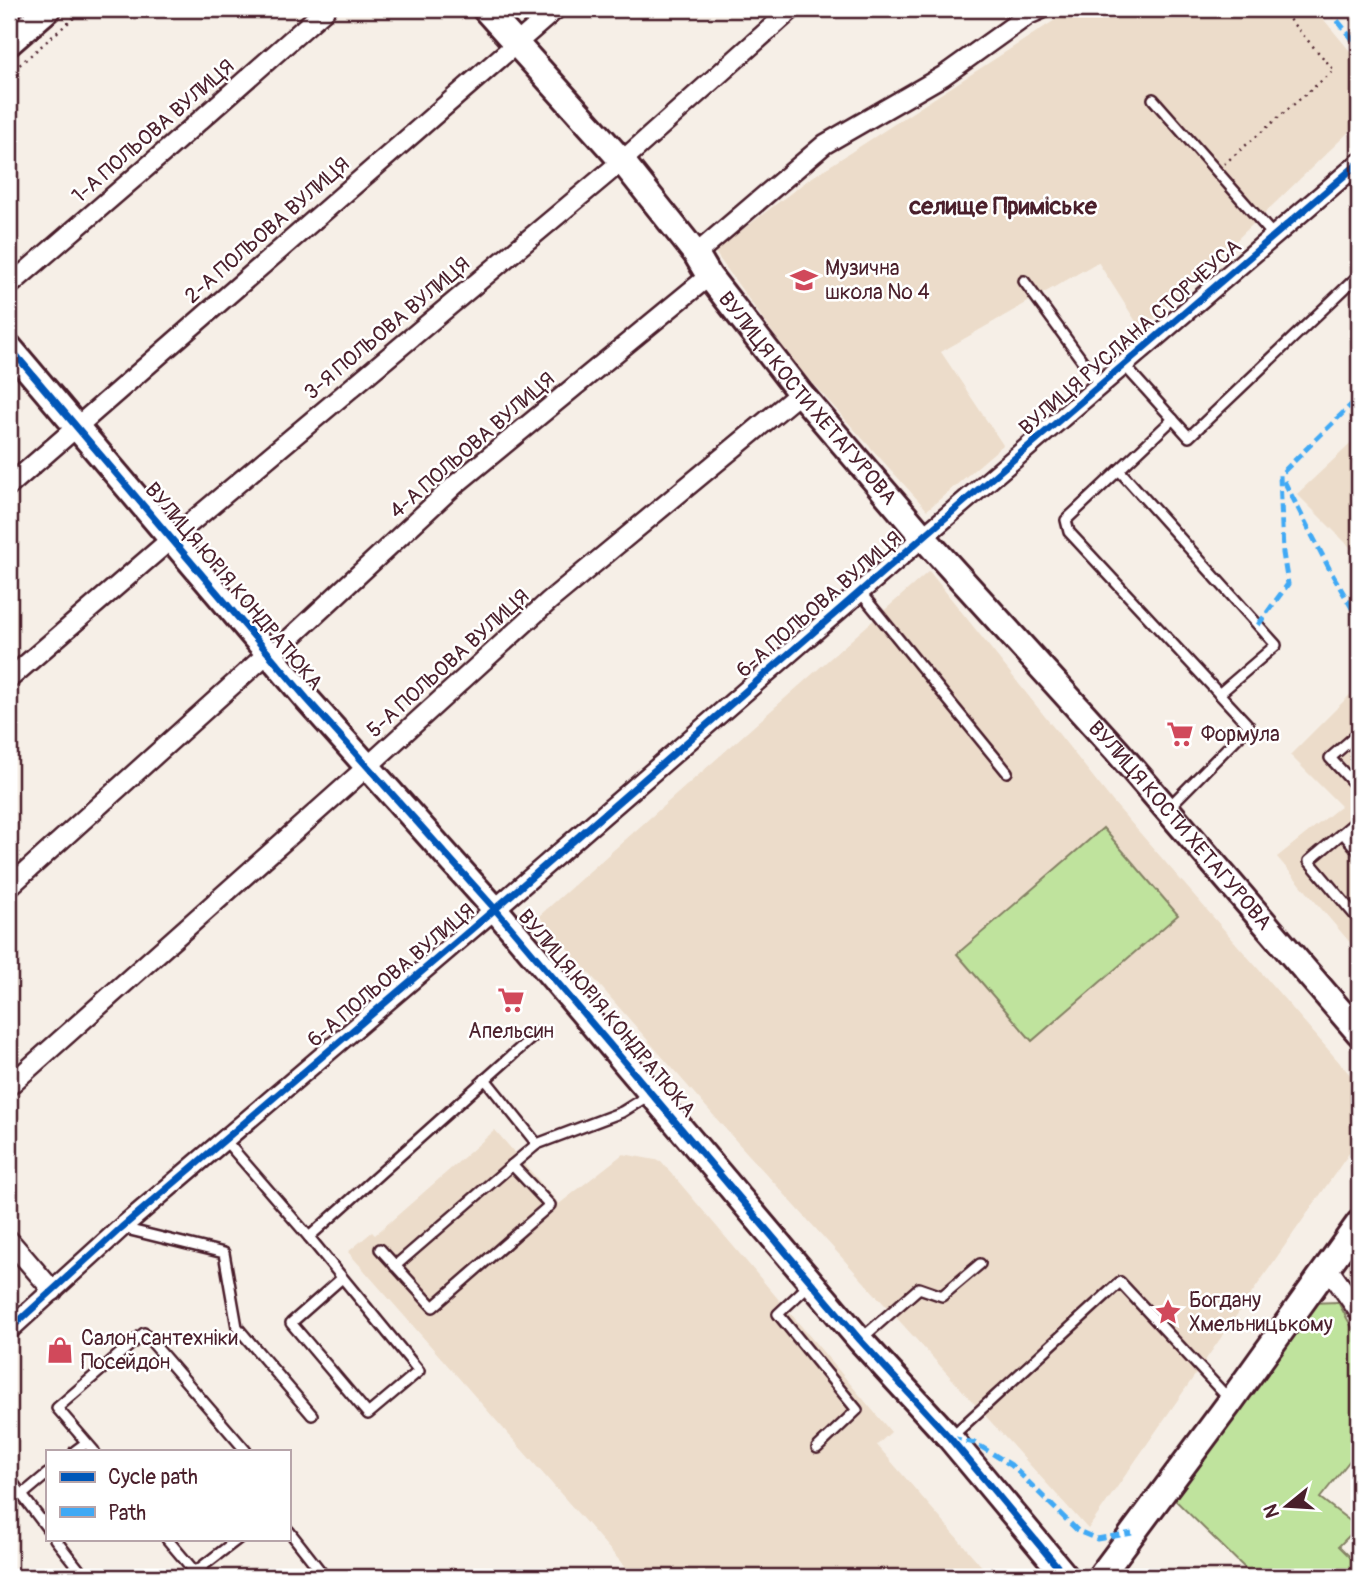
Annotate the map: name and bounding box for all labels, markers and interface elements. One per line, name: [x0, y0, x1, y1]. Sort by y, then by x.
street label: 1-А ПОЛЬОВА ВУЛИЦЯ: [66, 53, 240, 209]
street label: 2-А ПОЛЬОВА ВУЛИЦЯ: [179, 151, 355, 310]
district label: селище Приміське: [908, 192, 1098, 221]
street label: ВУЛИЦЯ РУСЛАНА СТОРЧЕУСА: [1014, 233, 1247, 441]
street label: 3-Я ПОЛЬОВА ВУЛИЦЯ: [299, 251, 476, 406]
place label: Музична школа № 4: [825, 255, 930, 306]
school or university icon: Музична школа № 4: [789, 265, 819, 295]
street label: ВУЛИЦЯ КОСТИ ХЕТАГУРОВА: [712, 286, 903, 511]
street label: 4-А ПОЛЬОВА ВУЛИЦЯ: [384, 366, 561, 525]
street label: ВУЛИЦЯ ЮРІЯ КОНДРАТЮКА: [139, 477, 329, 696]
street label: 6-А ПОЛЬОВА ВУЛИЦЯ: [731, 525, 908, 684]
street label: 5-А ПОЛЬОВА ВУЛИЦЯ: [361, 583, 535, 744]
street label: ВУЛИЦЯ КОСТИ ХЕТАГУРОВА: [1082, 715, 1278, 936]
supermarket icon: Формула: [1165, 719, 1195, 749]
place label: Формула: [1201, 721, 1280, 748]
street label: 6-А ПОЛЬОВА ВУЛИЦЯ: [302, 897, 481, 1053]
street label: ВУЛИЦЯ ЮРІЯ КОНДРАТЮКА: [512, 904, 702, 1123]
supermarket icon: Апельсин: [496, 985, 526, 1015]
place label: Апельсин: [468, 1018, 554, 1045]
place label: Богдану Хмельницькому: [1189, 1287, 1333, 1338]
place icon: Богдану Хмельницькому: [1153, 1297, 1183, 1327]
place label: Салон сантехніки Посейдон: [81, 1325, 238, 1376]
shop icon: Салон сантехніки Посейдон: [45, 1335, 75, 1365]
legend: [46, 1450, 290, 1540]
text: Cycle path: [108, 1464, 198, 1491]
north arrow: [1252, 1470, 1322, 1540]
text: Path: [108, 1500, 146, 1527]
text: N: [1258, 1501, 1285, 1521]

